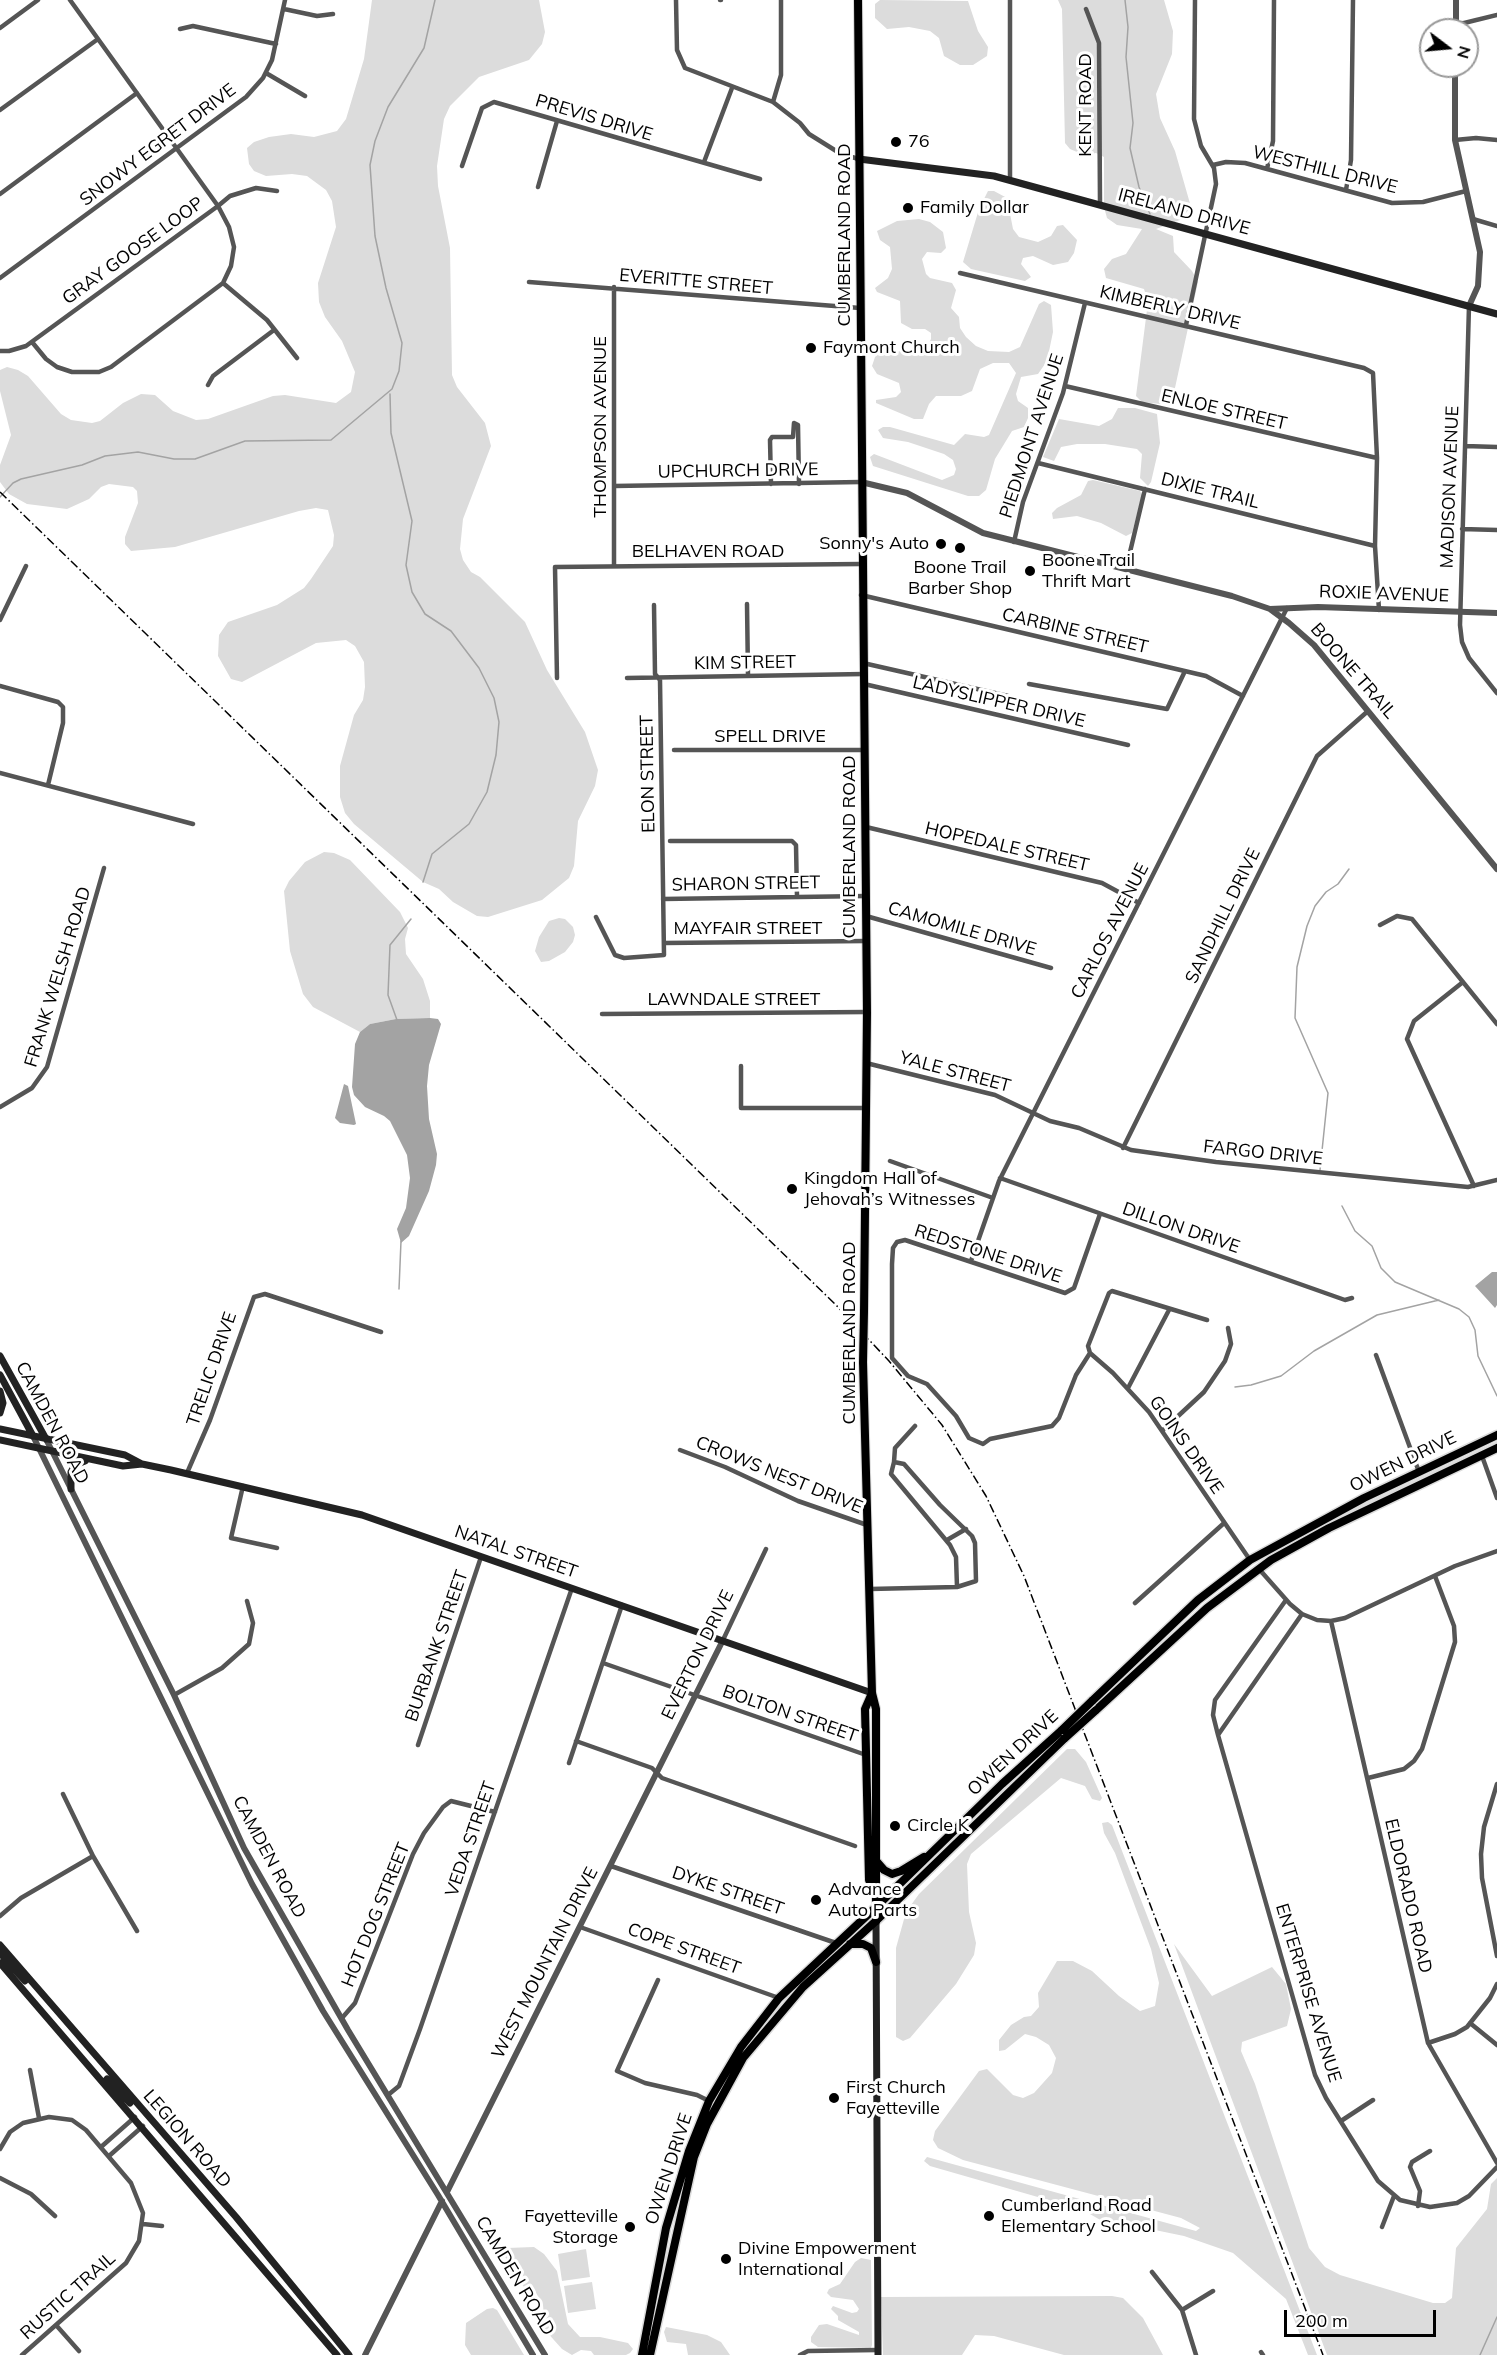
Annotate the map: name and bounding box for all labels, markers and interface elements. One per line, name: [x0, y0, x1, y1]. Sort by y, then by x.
north arrow: [1419, 18, 1479, 78]
text: N: [1453, 44, 1476, 61]
street label: KENT ROAD: [1075, 53, 1097, 157]
street label: SNOWY EGRET DRIVE: [76, 79, 240, 211]
street label: PREVIS DRIVE: [533, 90, 655, 146]
place label: 76: [908, 131, 930, 153]
marker: 76: [889, 135, 903, 149]
street label: WESTHILL DRIVE: [1250, 142, 1400, 198]
street label: CUMBERLAND ROAD: [834, 143, 856, 327]
street label: IRELAND DRIVE: [1116, 184, 1252, 240]
street label: GRAY GOOSE LOOP: [58, 193, 208, 309]
place label: Family Dollar: [920, 197, 1029, 219]
marker: Family Dollar: [901, 201, 915, 215]
street label: EVERITTE STREET: [618, 265, 774, 299]
street label: KIMBERLY DRIVE: [1097, 281, 1243, 335]
street label: THOMPSON AVENUE: [590, 336, 612, 518]
place label: Faymont Church: [823, 337, 960, 359]
marker: Faymont Church: [804, 341, 818, 355]
street label: PIEDMONT AVENUE: [995, 351, 1069, 521]
street label: ENLOE STREET: [1159, 385, 1289, 435]
street label: MADISON AVENUE: [1436, 405, 1464, 569]
street label: UPCHURCH DRIVE: [657, 459, 819, 483]
street label: DIXIE TRAIL: [1159, 468, 1261, 514]
place label: Sonny's Auto: [819, 533, 929, 555]
marker: Sonny's Auto: [934, 537, 948, 551]
street label: BELHAVEN ROAD: [632, 541, 784, 563]
marker: Boone Trail Barber Shop: [953, 541, 967, 555]
place label: Boone Trail Thrift Mart: [1042, 550, 1135, 592]
place label: Boone Trail Barber Shop: [908, 557, 1012, 600]
marker: Boone Trail Thrift Mart: [1023, 564, 1037, 578]
street label: ROXIE AVENUE: [1319, 581, 1449, 607]
street label: CARBINE STREET: [1000, 604, 1150, 658]
street label: BOONE TRAIL: [1306, 619, 1400, 723]
street label: KIM STREET: [694, 651, 796, 675]
street label: LADYSLIPPER DRIVE: [911, 672, 1087, 732]
street label: ELON STREET: [636, 715, 660, 833]
street label: SPELL DRIVE: [714, 726, 826, 748]
street label: CUMBERLAND ROAD: [839, 755, 861, 939]
street label: HOPEDALE STREET: [923, 818, 1091, 876]
street label: SANDHILL DRIVE: [1181, 845, 1265, 987]
street label: CARLOS AVENUE: [1067, 860, 1153, 1002]
street label: SHARON STREET: [671, 872, 821, 896]
street label: FRANK WELSH ROAD: [20, 884, 96, 1070]
street label: CAMOMILE DRIVE: [885, 897, 1039, 961]
street label: MAYFAIR STREET: [674, 918, 822, 940]
street label: LAWNDALE STREET: [648, 989, 820, 1011]
street label: YALE STREET: [897, 1047, 1013, 1097]
street label: FARGO DRIVE: [1202, 1136, 1324, 1170]
place label: Kingdom Hall of Jehovah’s Witnesses: [804, 1168, 976, 1210]
marker: Kingdom Hall of Jehovah’s Witnesses: [785, 1182, 799, 1196]
street label: DILLON DRIVE: [1119, 1198, 1243, 1258]
street label: REDSTONE DRIVE: [912, 1220, 1064, 1288]
street label: CUMBERLAND ROAD: [839, 1241, 861, 1425]
street label: TRELIC DRIVE: [182, 1309, 242, 1429]
street label: CAMDEN ROAD: [11, 1358, 93, 1488]
street label: GOINS DRIVE: [1144, 1392, 1228, 1498]
street label: OWEN DRIVE: [1346, 1427, 1460, 1497]
street label: CROWS NEST DRIVE: [692, 1432, 866, 1518]
street label: NATAL STREET: [452, 1521, 580, 1583]
street label: BURBANK STREET: [401, 1567, 473, 1725]
street label: EVERTON DRIVE: [657, 1587, 739, 1723]
street label: BOLTON STREET: [719, 1681, 861, 1747]
street label: OWEN DRIVE: [963, 1706, 1063, 1800]
street label: VEDA STREET: [441, 1779, 501, 1899]
street label: CAMDEN ROAD: [228, 1792, 310, 1922]
place label: Circle K: [907, 1815, 969, 1837]
street label: ELDORADO ROAD: [1380, 1817, 1436, 1975]
marker: Circle K: [888, 1819, 902, 1833]
street label: HOT DOG STREET: [337, 1840, 415, 1990]
street label: DYKE STREET: [669, 1862, 787, 1920]
street label: WEST MOUNTAIN DRIVE: [487, 1864, 603, 2062]
place label: Advance Auto Parts: [828, 1879, 917, 1922]
marker: Advance Auto Parts: [809, 1893, 823, 1907]
street label: ENTERPRISE AVENUE: [1271, 1901, 1345, 2085]
street label: COPE STREET: [624, 1919, 744, 1979]
place label: First Church Fayetteville: [846, 2077, 946, 2120]
street label: LEGION ROAD: [139, 2086, 235, 2192]
marker: First Church Fayetteville: [827, 2091, 841, 2105]
street label: OWEN DRIVE: [641, 2110, 697, 2228]
place label: Cumberland Road Elementary School: [1001, 2195, 1156, 2238]
place label: Fayetteville Storage: [524, 2206, 618, 2248]
marker: Cumberland Road Elementary School: [982, 2209, 996, 2223]
street label: CAMDEN ROAD: [471, 2212, 559, 2340]
marker: Fayetteville Storage: [623, 2220, 637, 2234]
place label: Divine Empowerment International: [738, 2238, 916, 2280]
street label: RUSTIC TRAIL: [16, 2248, 120, 2344]
marker: Divine Empowerment International: [719, 2252, 733, 2266]
scale bar: [1287, 2298, 1438, 2336]
text: 200 m: [1295, 2309, 1348, 2332]

